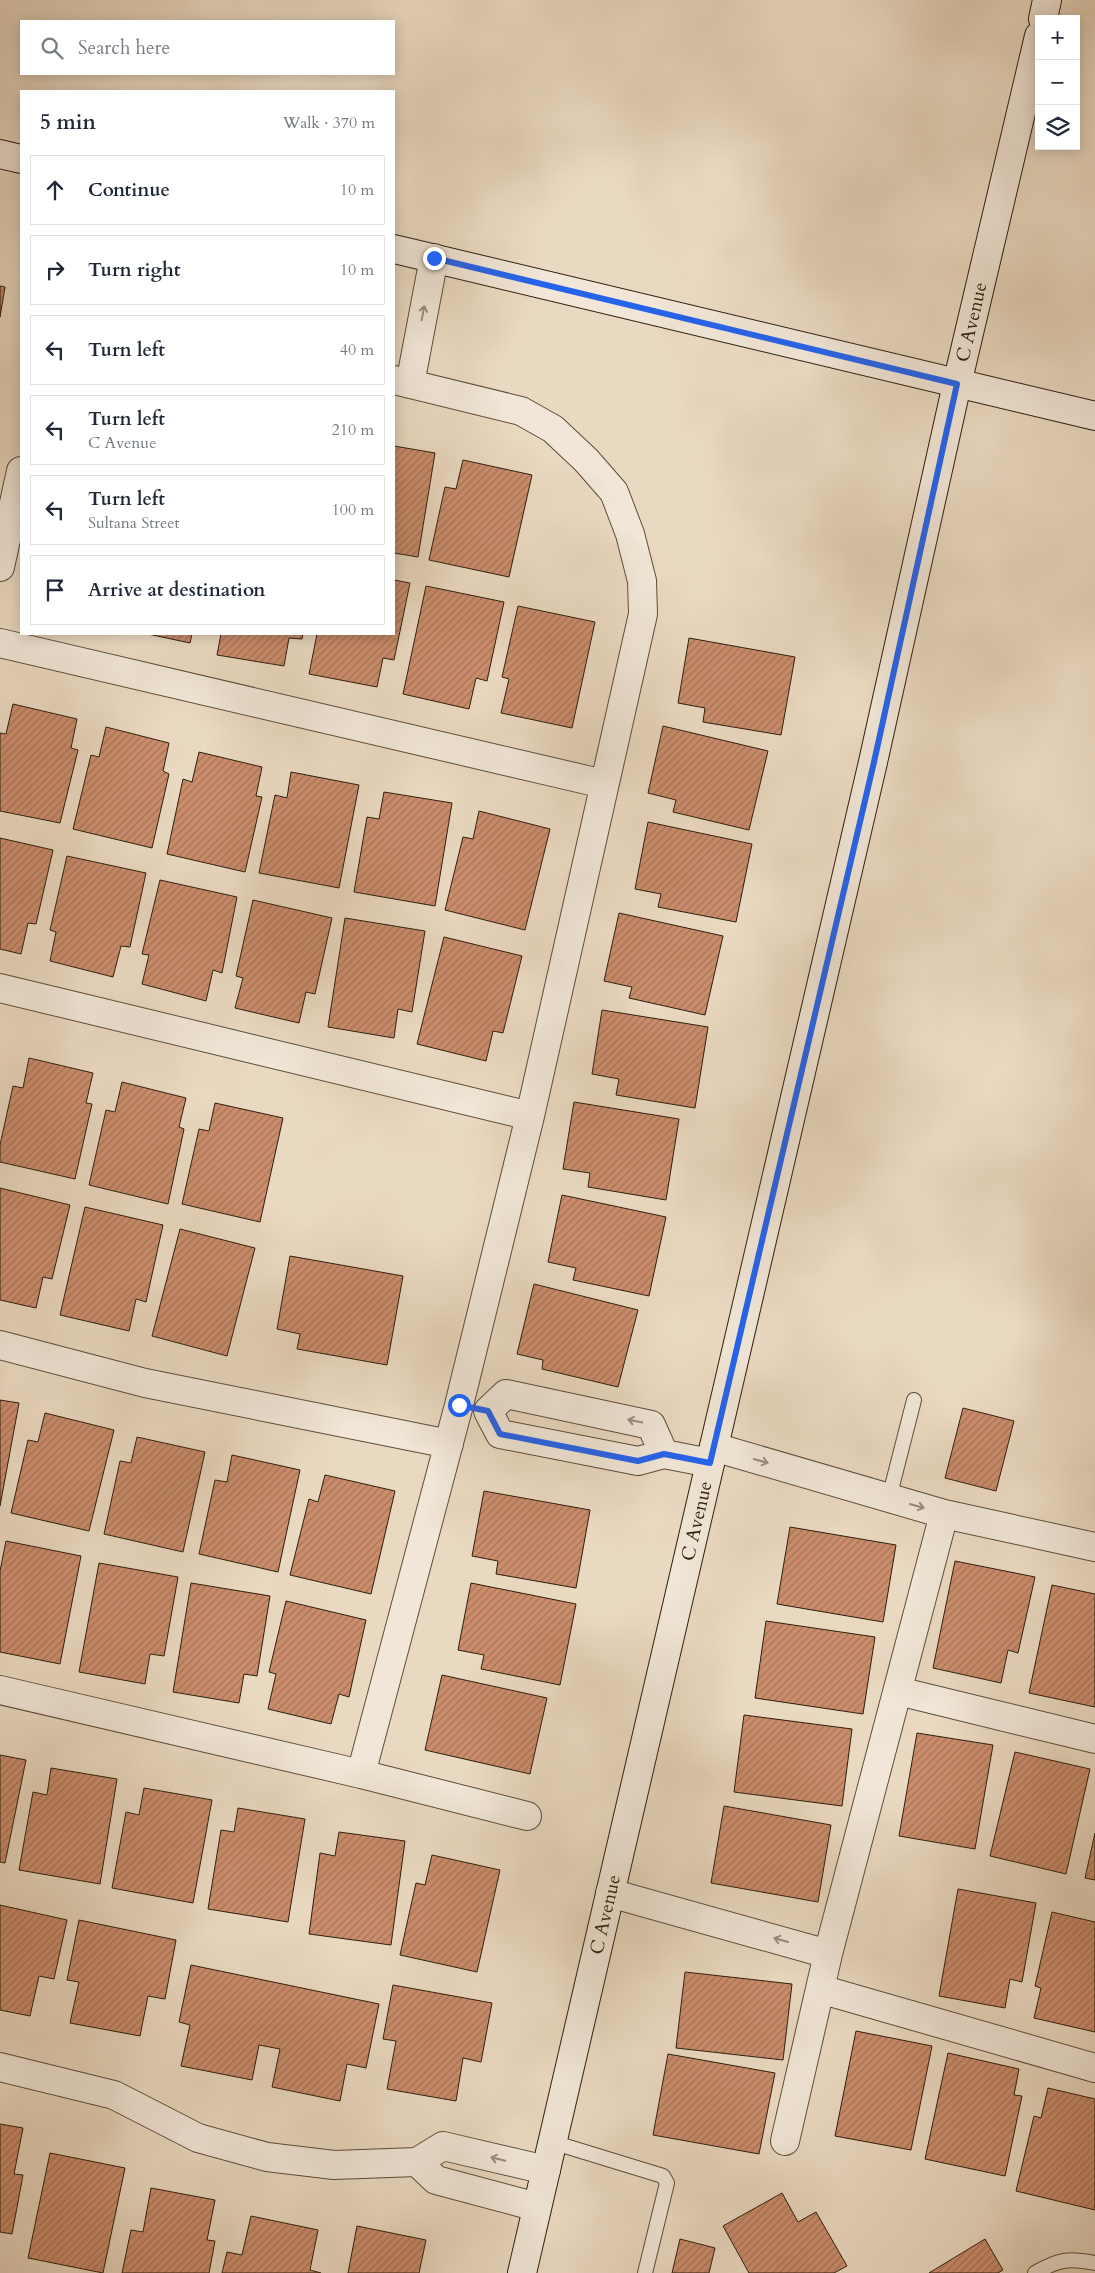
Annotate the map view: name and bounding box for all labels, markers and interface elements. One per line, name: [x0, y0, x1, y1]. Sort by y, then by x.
map controls: [1035, 15, 1080, 150]
button: +: [1035, 15, 1080, 60]
search box: [20, 20, 395, 75]
icon: search: [38, 34, 66, 62]
text: Search here: [78, 35, 170, 61]
button: −: [1035, 60, 1080, 105]
button: layers: [1035, 105, 1080, 150]
text: 5 min: [40, 108, 96, 137]
text: Walk · 370 m: [283, 112, 375, 134]
icon: ahead: [41, 176, 69, 204]
text: Continue: [88, 177, 170, 203]
text: 10 m: [340, 179, 374, 201]
route end: [423, 247, 446, 270]
icon: right: [41, 256, 69, 284]
text: Turn right: [88, 257, 180, 283]
text: 10 m: [340, 259, 374, 281]
street label: C Avenue: [950, 280, 994, 365]
one-way arrow: [419, 306, 429, 322]
icon: left: [41, 336, 69, 364]
text: Turn left: [88, 337, 165, 363]
text: 40 m: [340, 339, 374, 361]
text: Turn left: [88, 406, 165, 432]
icon: left: [41, 416, 69, 444]
text: 210 m: [332, 419, 374, 441]
text: C Avenue: [88, 432, 156, 454]
text: Turn left: [88, 486, 165, 512]
icon: left: [41, 496, 69, 524]
text: 100 m: [332, 499, 374, 521]
text: Sultana Street: [88, 512, 180, 534]
icon: arrive: [41, 576, 69, 604]
text: Arrive at destination: [88, 577, 265, 603]
route start: [448, 1394, 471, 1417]
one-way arrow: [627, 1416, 643, 1425]
one-way arrow: [752, 1457, 768, 1466]
street label: C Avenue: [675, 1478, 719, 1564]
one-way arrow: [908, 1502, 924, 1512]
street label: C Avenue: [583, 1872, 627, 1957]
one-way arrow: [774, 1935, 790, 1945]
one-way arrow: [491, 2154, 507, 2163]

